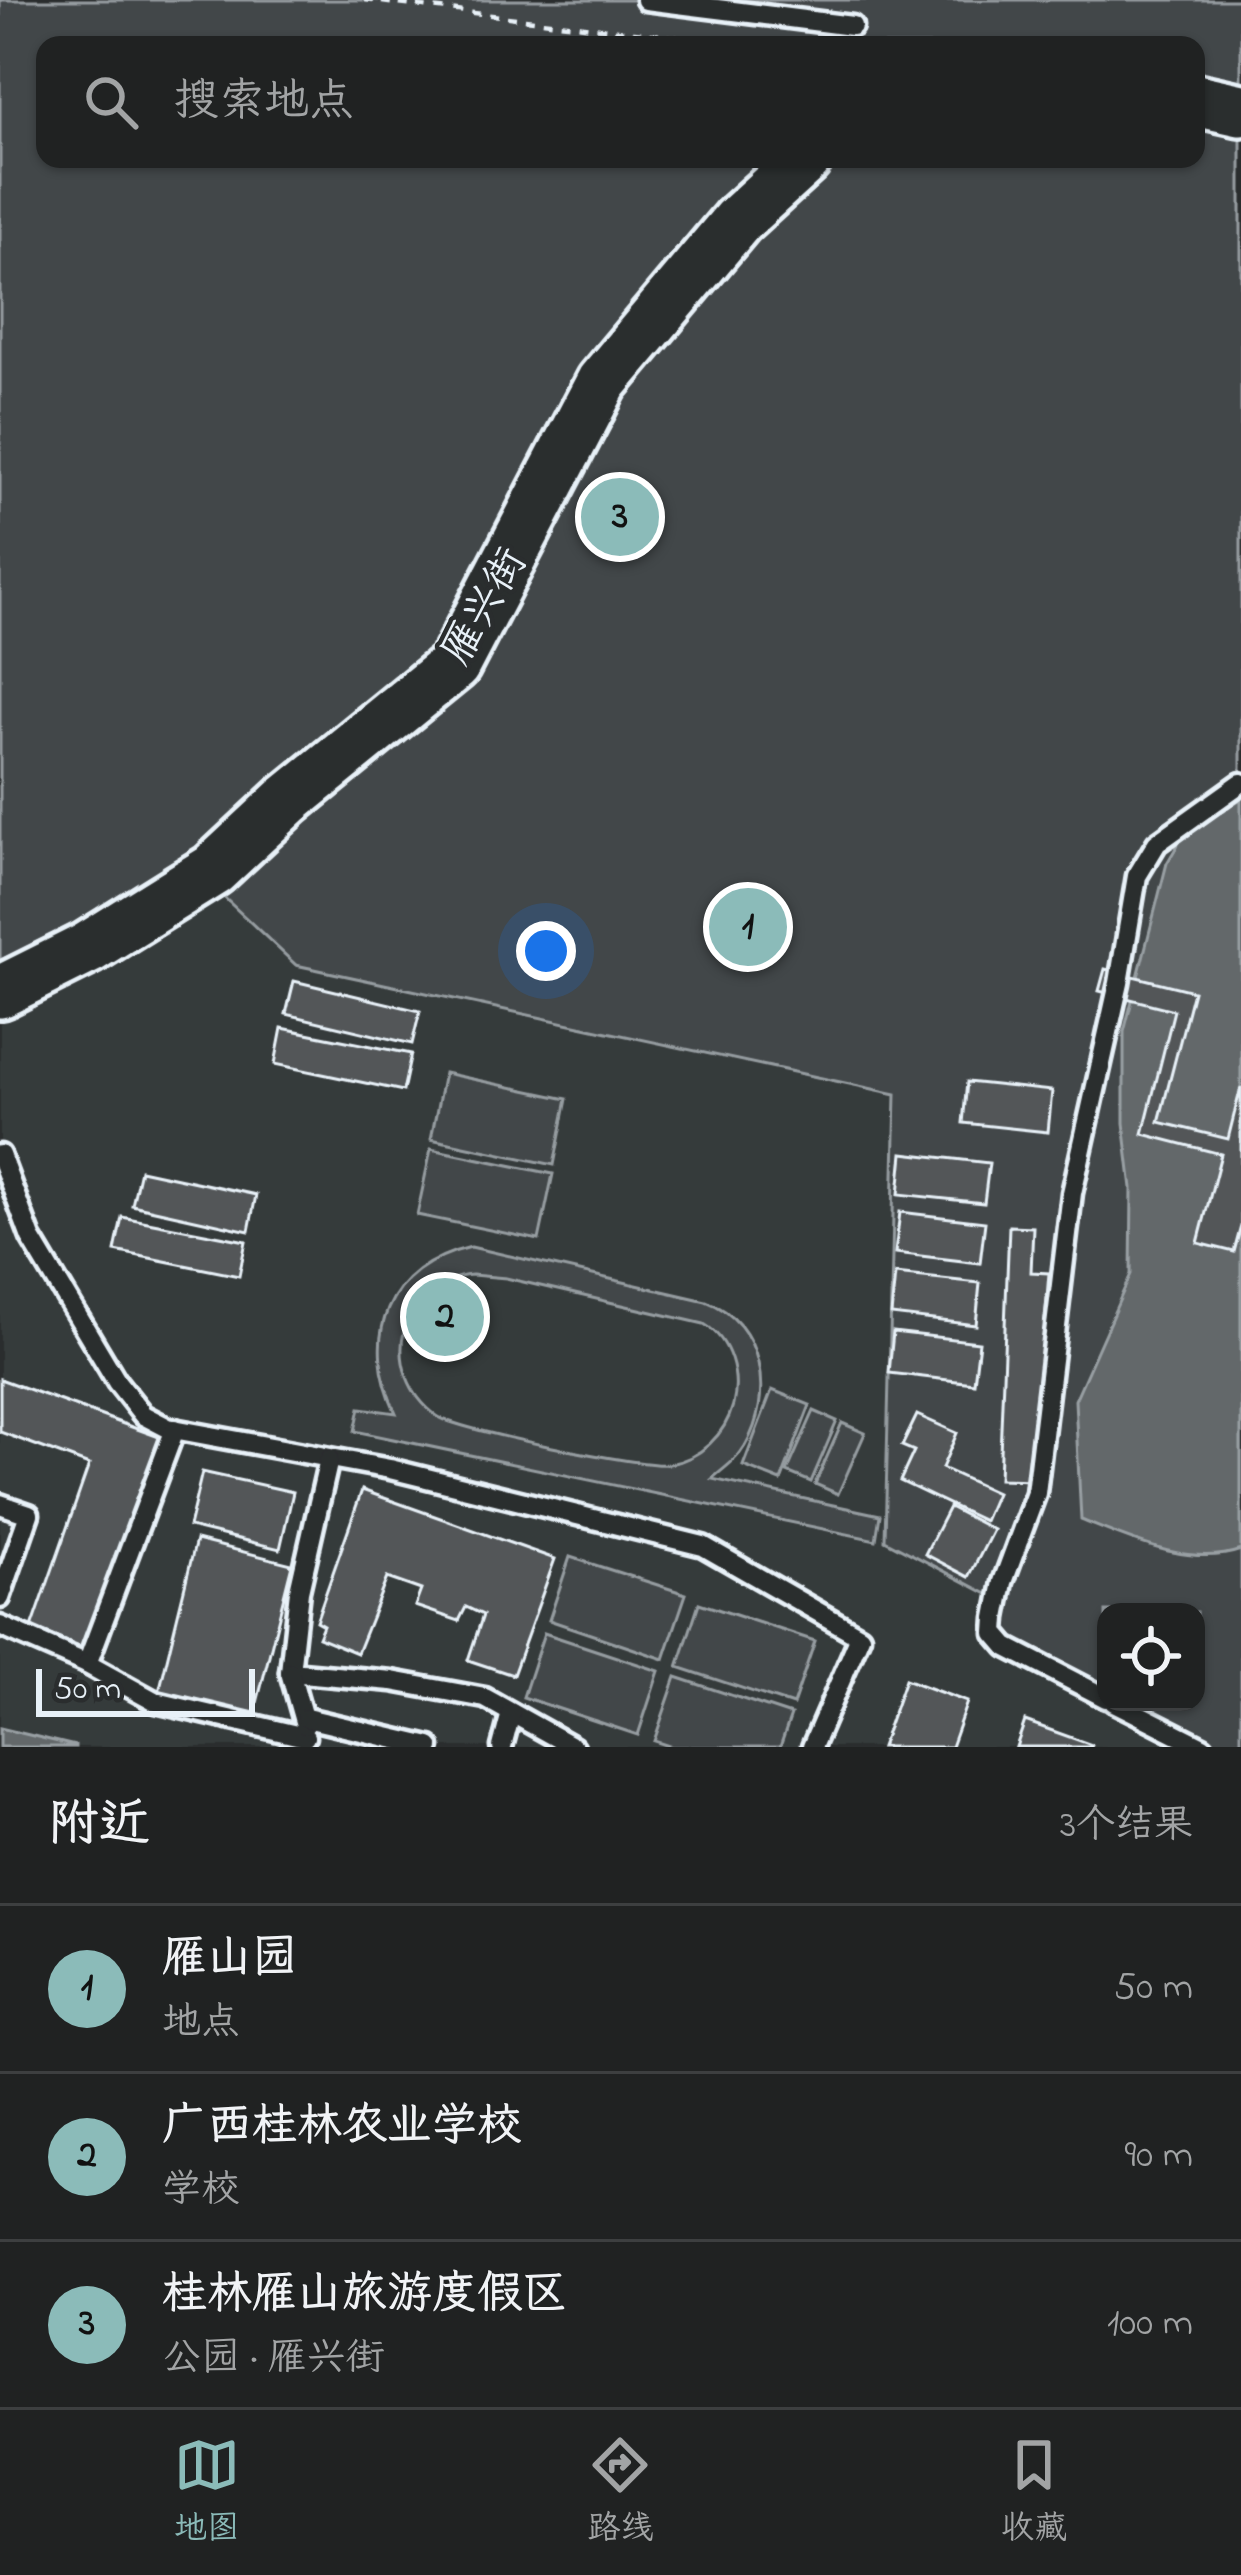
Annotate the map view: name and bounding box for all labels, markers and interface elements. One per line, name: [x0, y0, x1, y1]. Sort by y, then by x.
search box: [36, 36, 1205, 168]
icon: search: [78, 69, 144, 135]
text: 搜索地点: [174, 70, 354, 136]
pin: 3: [581, 472, 659, 562]
street label: 雁兴街: [428, 537, 544, 677]
pin: 1: [709, 882, 787, 972]
your location: [516, 921, 576, 981]
pin: 2: [406, 1272, 484, 1362]
map controls: [1097, 1603, 1205, 1711]
button: locate: [1097, 1603, 1205, 1711]
scale bar: [36, 1663, 255, 1716]
text: 50 m: [54, 1666, 121, 1714]
text: 附近: [48, 1789, 150, 1864]
text: 3个结果: [1060, 1798, 1193, 1855]
text: 雁山园: [162, 1927, 297, 1993]
text: 1: [81, 1960, 93, 2017]
text: 50 m: [1114, 1960, 1193, 2017]
text: 地点: [162, 1995, 240, 2052]
text: 广西桂林农业学校: [162, 2095, 522, 2161]
text: 2: [77, 2128, 97, 2185]
text: 90 m: [1124, 2128, 1193, 2185]
text: 学校: [162, 2163, 240, 2220]
text: 桂林雁山旅游度假区: [162, 2263, 567, 2329]
text: 3: [79, 2296, 95, 2353]
text: 100 m: [1107, 2296, 1193, 2353]
text: 公园 · 雁兴街: [162, 2331, 385, 2388]
tab: 地图: [174, 2432, 240, 2554]
tab: 路线: [587, 2432, 653, 2554]
tab: 收藏: [1001, 2432, 1067, 2554]

